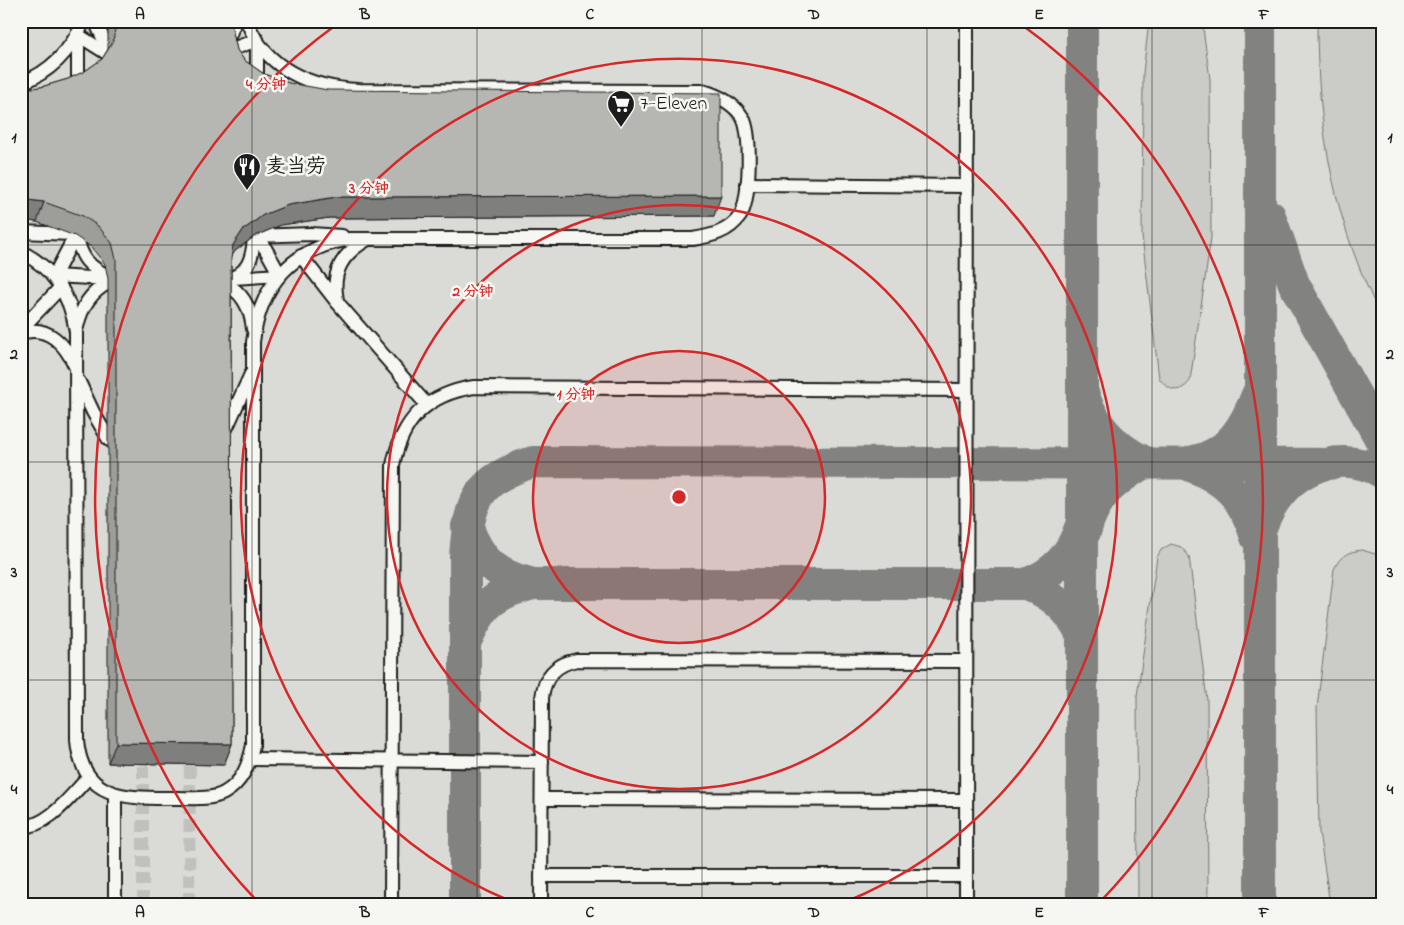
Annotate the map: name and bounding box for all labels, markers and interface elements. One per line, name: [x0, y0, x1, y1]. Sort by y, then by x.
text: A: [135, 3, 145, 27]
text: B: [359, 3, 371, 27]
text: C: [586, 3, 595, 27]
text: D: [807, 3, 820, 27]
text: E: [1034, 3, 1044, 27]
text: F: [1258, 3, 1270, 27]
text: 4 分钟: [245, 74, 286, 96]
supermarket icon: 7-Eleven: [606, 89, 636, 128]
place label: 7-Eleven: [640, 90, 707, 119]
text: 1: [11, 126, 17, 150]
text: 1: [1387, 126, 1393, 150]
restaurant icon: 麦当劳: [232, 152, 262, 191]
place label: 麦当劳: [266, 153, 326, 182]
text: 3 分钟: [348, 178, 389, 200]
text: 2 分钟: [451, 281, 494, 303]
text: 2: [9, 343, 18, 367]
text: 2: [1385, 343, 1394, 367]
text: 1 分钟: [557, 384, 595, 406]
centre of rings: [670, 488, 688, 506]
text: 3: [10, 561, 18, 585]
text: 3: [1386, 561, 1394, 585]
text: 4: [10, 778, 18, 802]
text: 4: [1386, 778, 1394, 802]
text: A: [135, 901, 145, 925]
text: B: [359, 901, 371, 925]
text: C: [586, 901, 595, 925]
text: D: [807, 901, 820, 925]
text: E: [1034, 901, 1044, 925]
text: F: [1258, 901, 1270, 925]

